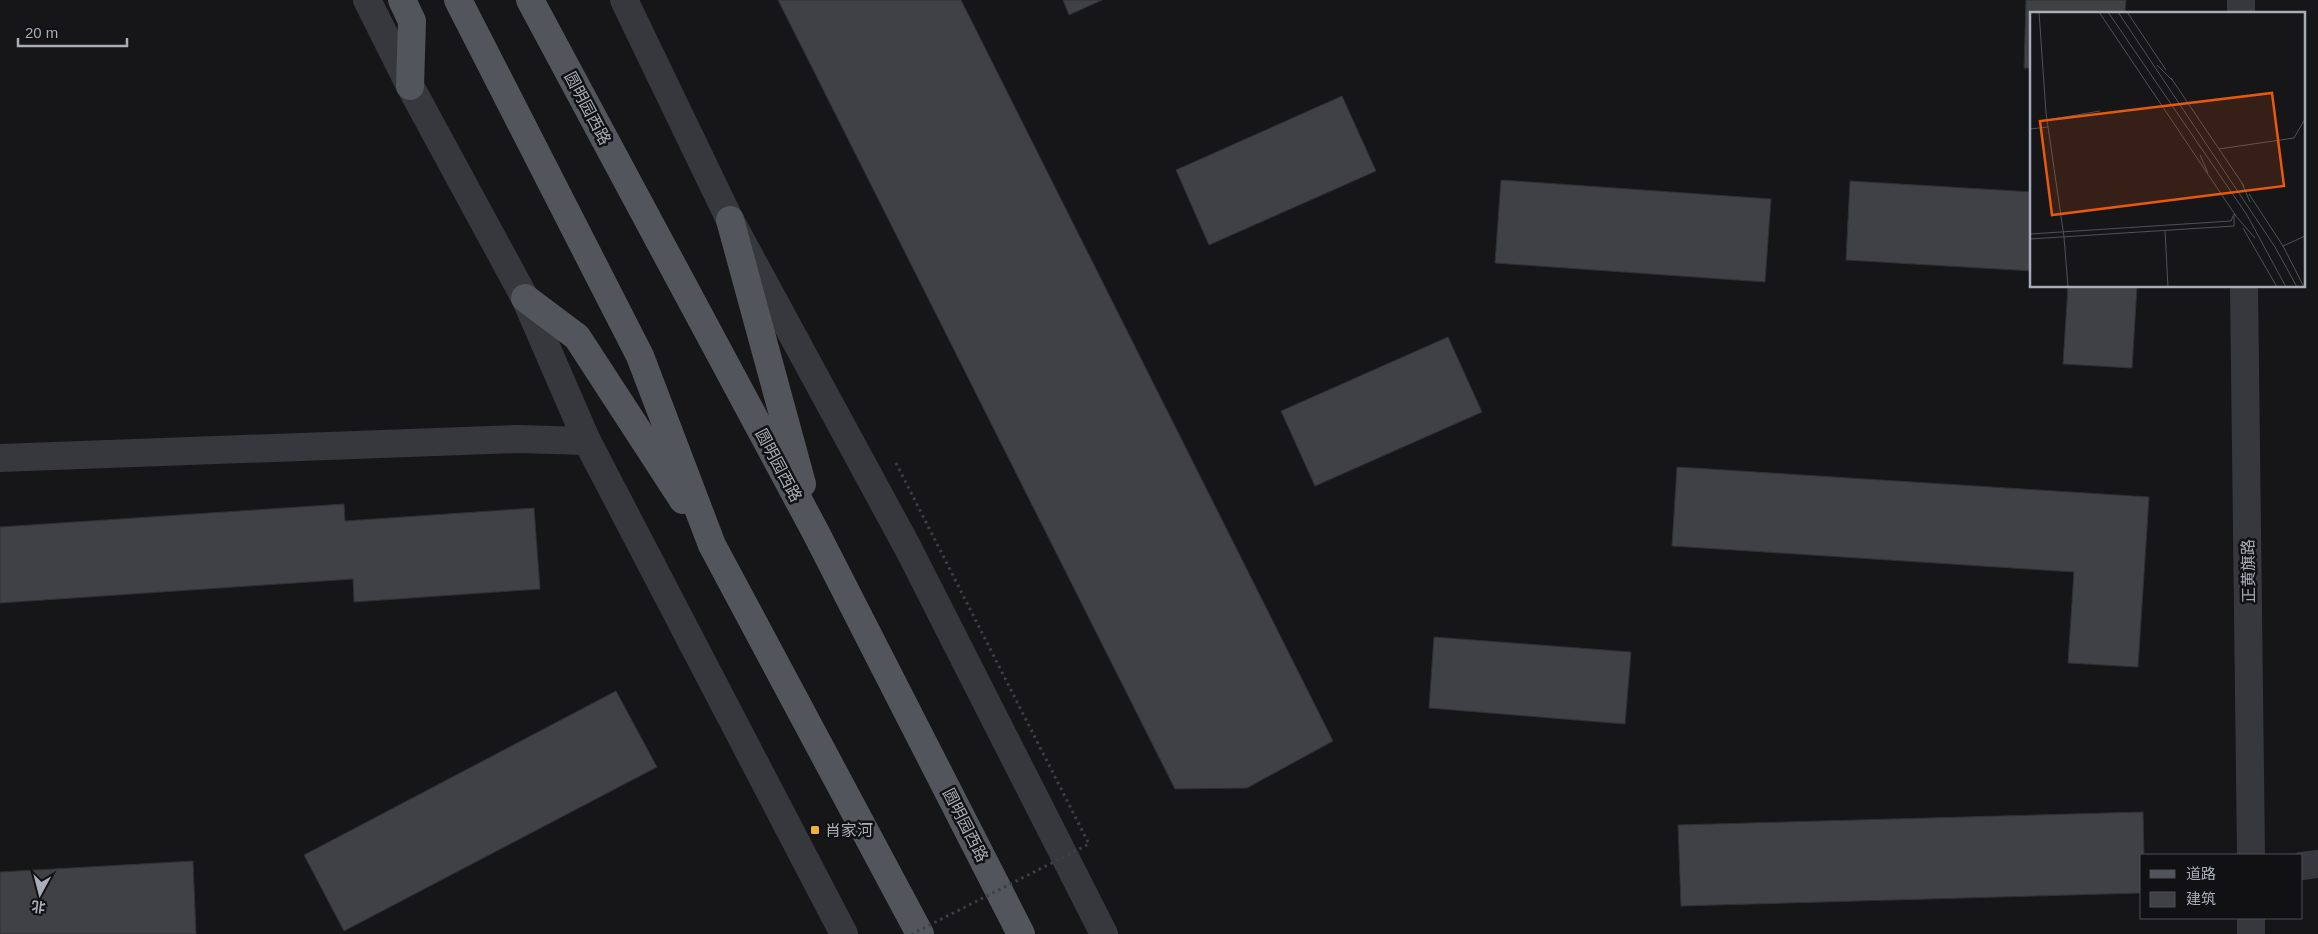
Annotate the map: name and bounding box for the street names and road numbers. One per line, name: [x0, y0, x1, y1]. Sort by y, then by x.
street label: 圆明园西路: [561, 69, 614, 148]
street label: 圆明园西路: [752, 426, 805, 505]
street label: 正黄旗路: [2239, 539, 2258, 603]
street label: 圆明园西路: [940, 786, 991, 865]

